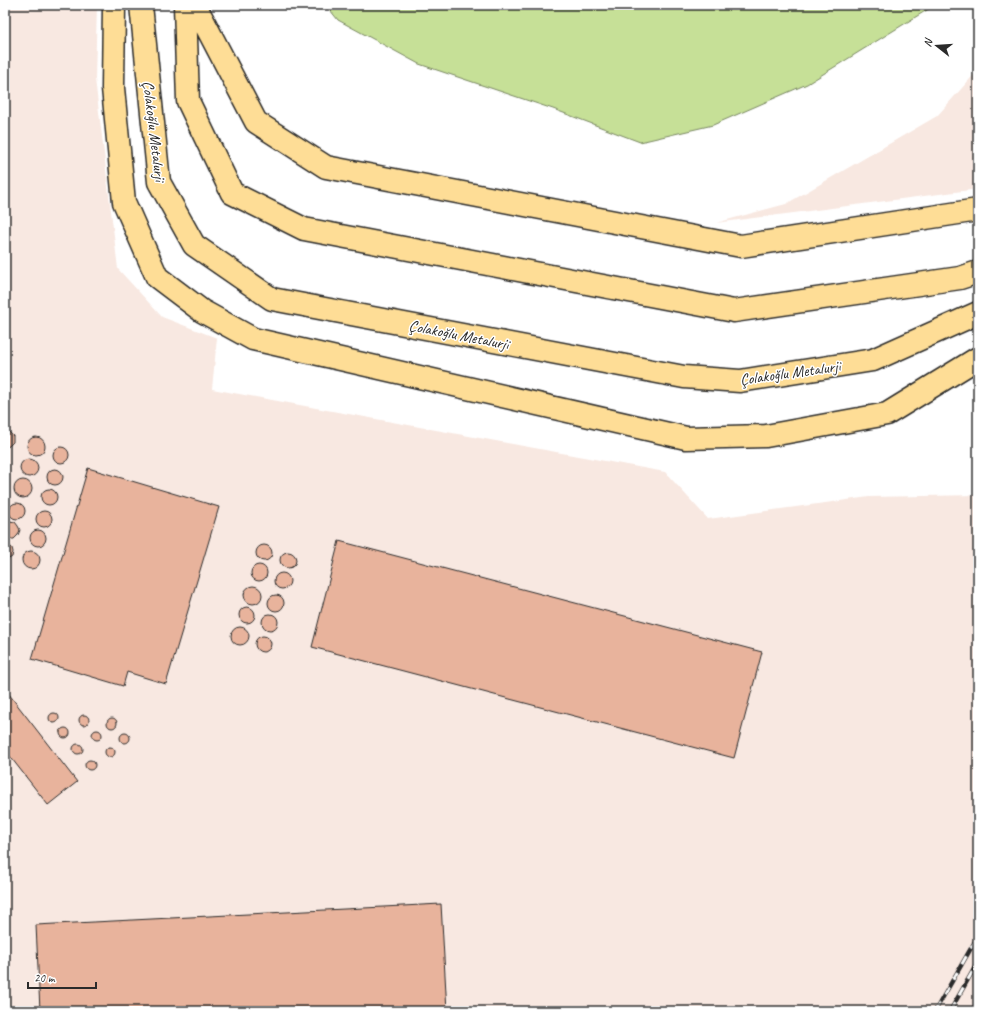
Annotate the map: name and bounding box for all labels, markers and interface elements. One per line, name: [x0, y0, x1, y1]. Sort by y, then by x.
north arrow: [917, 26, 957, 66]
text: N: [920, 36, 936, 48]
street label: Çolakoğlu Metalurji: [138, 80, 170, 185]
street label: Çolakoğlu Metalurji: [407, 315, 512, 355]
street label: Çolakoğlu Metalurji: [739, 356, 844, 390]
scale bar: [28, 964, 96, 990]
text: 20 m: [34, 970, 56, 986]

